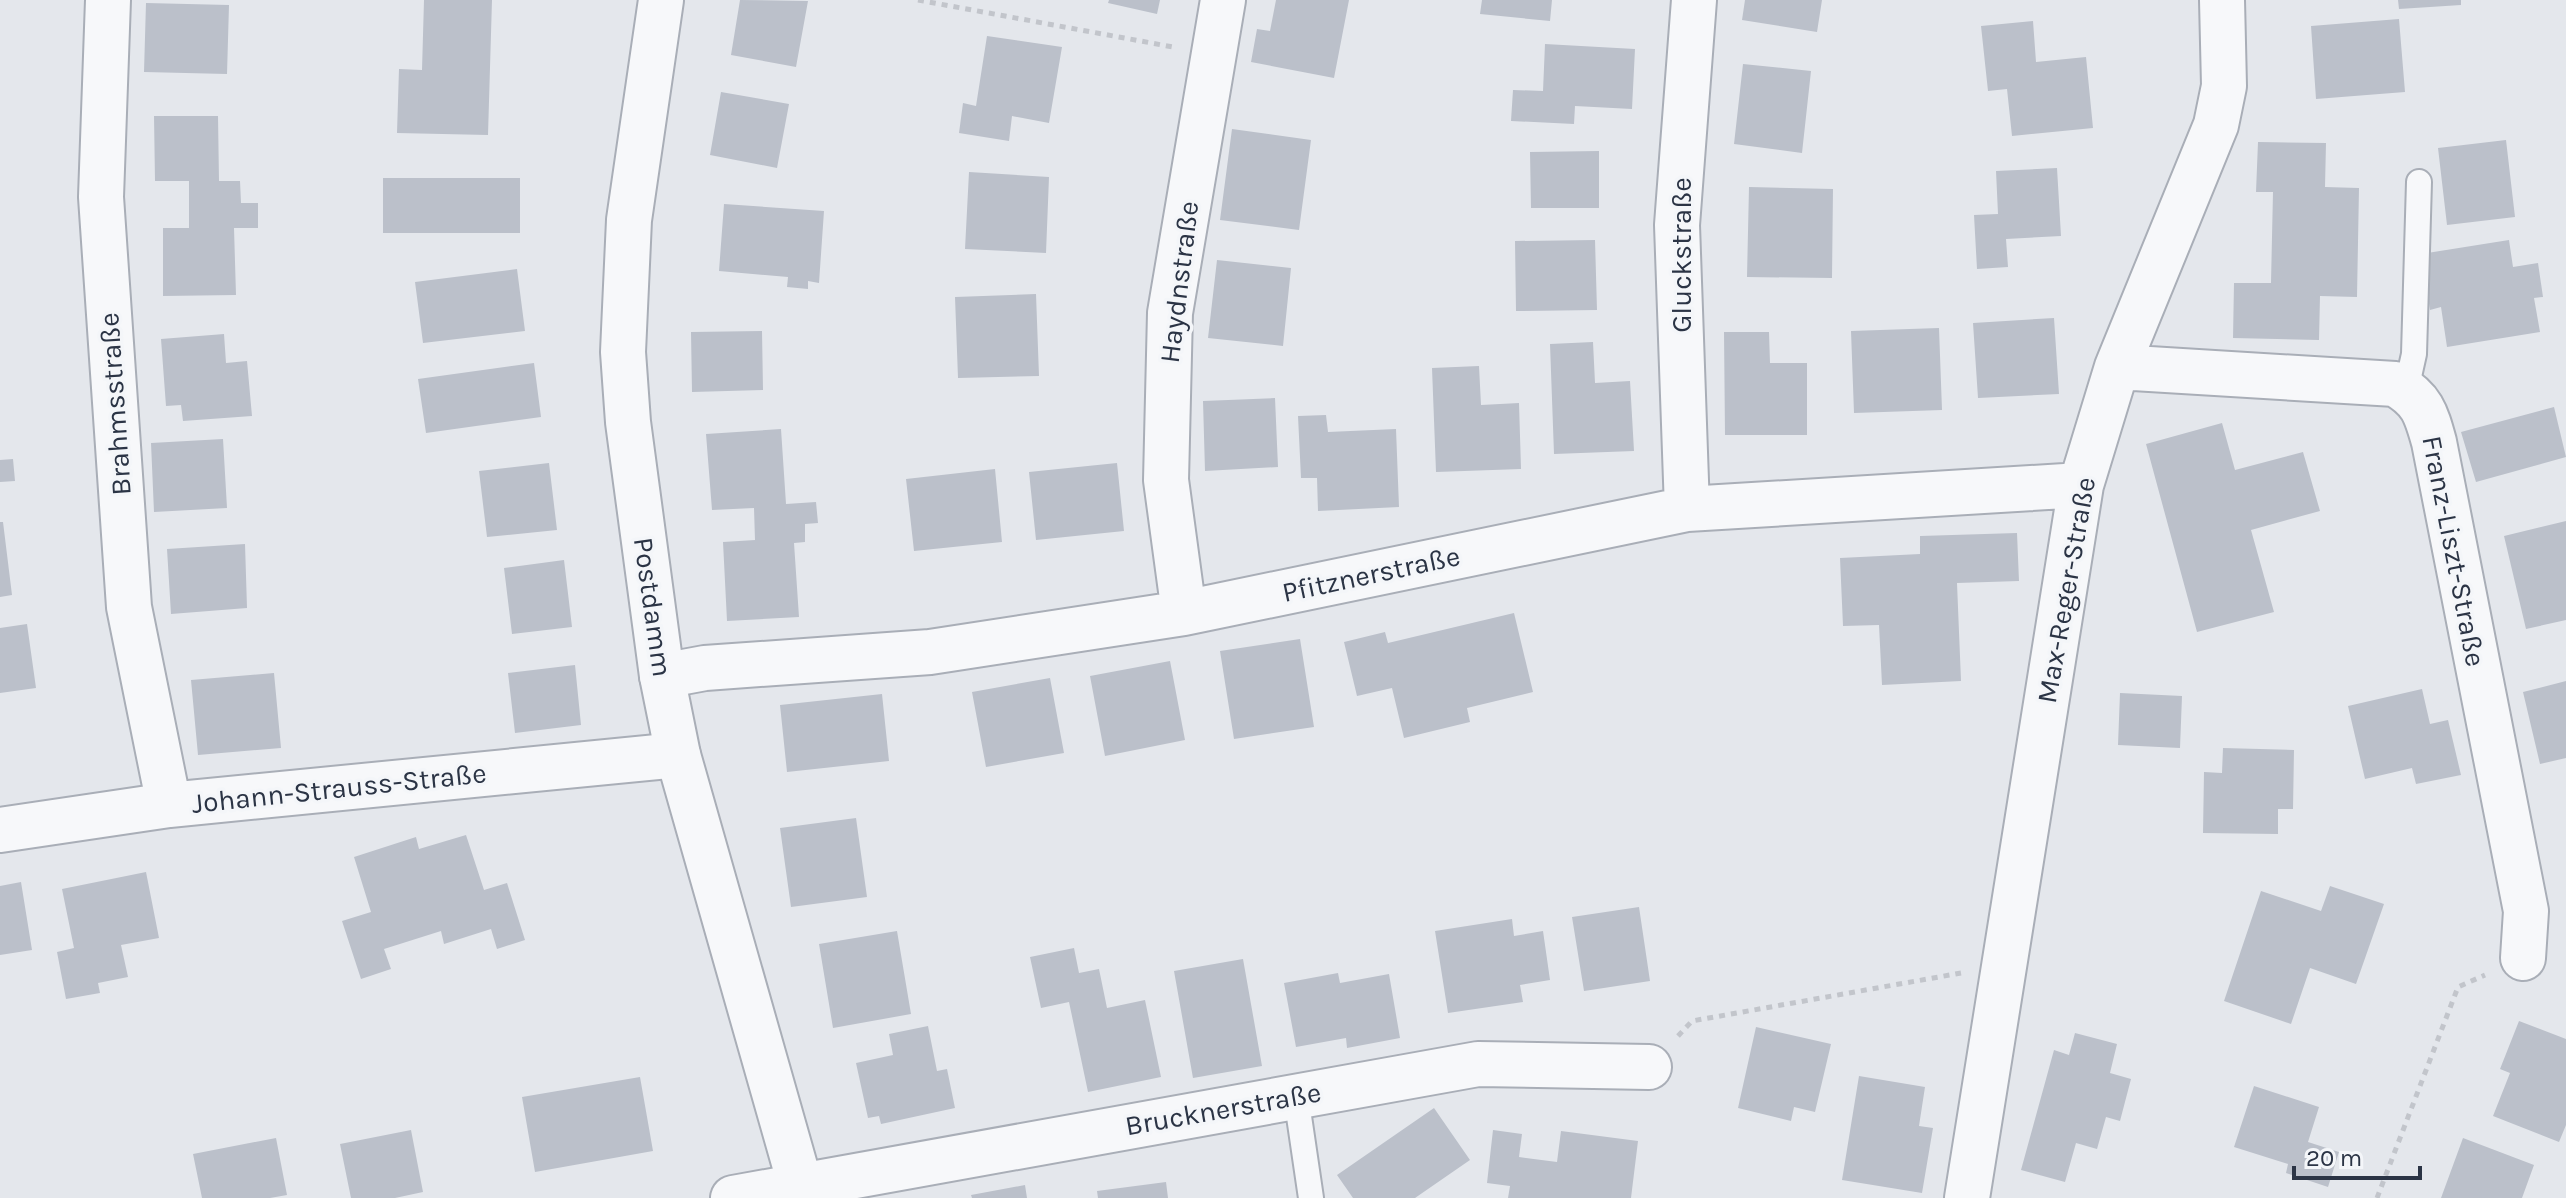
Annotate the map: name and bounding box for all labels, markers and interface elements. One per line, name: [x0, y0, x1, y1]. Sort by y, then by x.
street label: Gluckstraße: [1665, 177, 1698, 333]
street label: Haydnstraße: [1153, 199, 1205, 365]
street label: Brahmsstraße: [92, 312, 138, 496]
street label: Franz-Liszt-Straße: [2415, 433, 2493, 669]
street label: Max-Reger-Straße: [2030, 474, 2102, 706]
street label: Postdamm: [627, 535, 679, 679]
street label: Pfitznerstraße: [1279, 539, 1463, 609]
street label: Johann-Strauss-Straße: [190, 756, 488, 820]
street label: Brucknerstraße: [1122, 1076, 1324, 1142]
scale bar: [2294, 1130, 2420, 1180]
text: 20 m: [2306, 1144, 2362, 1172]

